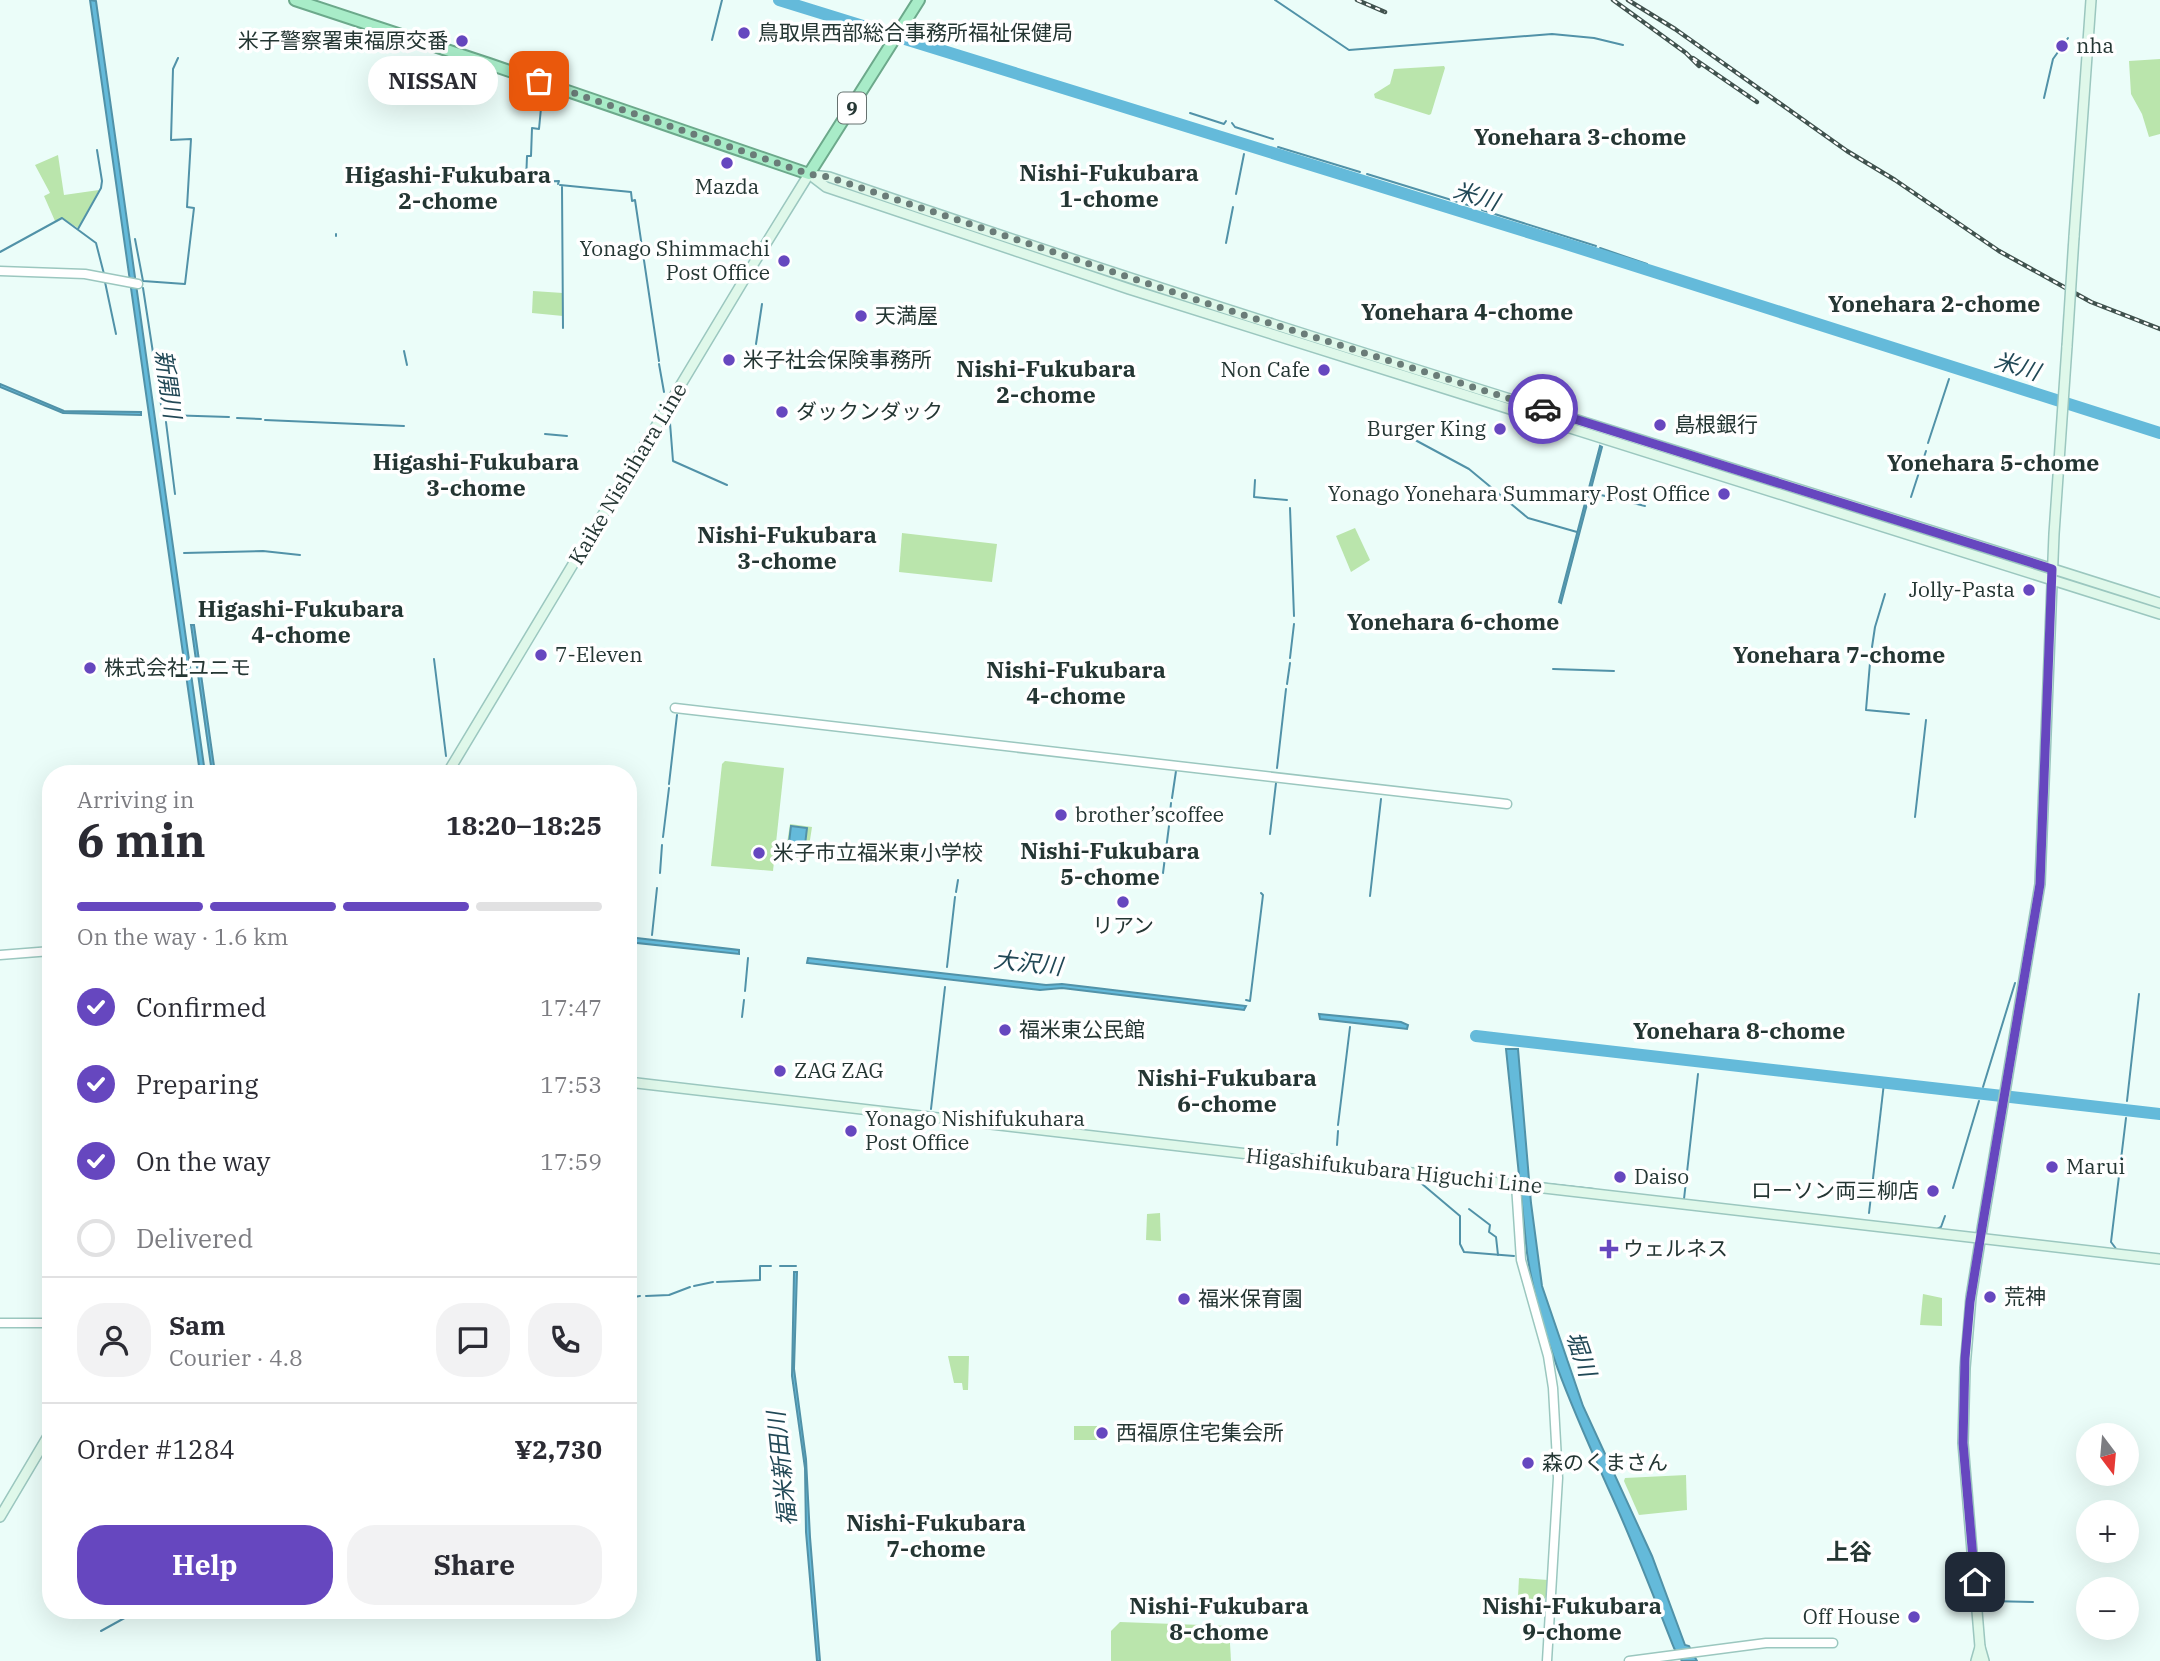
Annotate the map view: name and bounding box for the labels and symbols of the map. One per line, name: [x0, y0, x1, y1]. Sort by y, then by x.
place label: 鳥取県西部総合事務所福祉保健局: [758, 18, 1073, 46]
marker: 鳥取県西部総合事務所福祉保健局: [736, 25, 752, 41]
place label: 米子警察署東福原交番: [238, 26, 448, 54]
place label: nha: [2076, 31, 2114, 59]
marker: 米子警察署東福原交番: [454, 33, 470, 49]
marker: nha: [2054, 38, 2070, 54]
pin: [509, 51, 569, 111]
callout: NISSAN: [368, 56, 497, 106]
road number: 9: [838, 92, 866, 124]
district label: Yonehara 3-chome: [1474, 121, 1686, 151]
marker: Mazda: [719, 155, 735, 171]
district label: Nishi-Fukubara 1-chome: [1019, 157, 1199, 213]
district label: Higashi-Fukubara 2-chome: [345, 159, 551, 215]
place label: Mazda: [695, 172, 759, 200]
water label: 米川: [1450, 174, 1506, 217]
place label: Yonago Shimmachi Post Office: [579, 234, 770, 286]
marker: Yonago Shimmachi Post Office: [776, 253, 792, 269]
district label: Yonehara 2-chome: [1828, 288, 2040, 318]
district label: Yonehara 4-chome: [1361, 296, 1573, 326]
place label: 天満屋: [875, 301, 938, 329]
marker: 天満屋: [853, 308, 869, 324]
water label: 米川: [1991, 344, 2047, 387]
place label: 米子社会保険事務所: [743, 345, 932, 373]
water label: 新開川: [149, 348, 189, 423]
marker: 米子社会保険事務所: [721, 352, 737, 368]
district label: Nishi-Fukubara 2-chome: [956, 353, 1136, 409]
place label: Non Cafe: [1221, 355, 1310, 383]
marker: Non Cafe: [1316, 362, 1332, 378]
courier: [1508, 374, 1578, 444]
street label: Kaike Nishihara Line: [562, 377, 693, 570]
place label: ダックンダック: [796, 397, 943, 425]
marker: ダックンダック: [774, 404, 790, 420]
place label: 島根銀行: [1674, 410, 1758, 438]
place label: Burger King: [1367, 414, 1487, 442]
marker: 島根銀行: [1652, 417, 1668, 433]
marker: Burger King: [1492, 421, 1508, 437]
district label: Higashi-Fukubara 3-chome: [373, 446, 579, 502]
district label: Yonehara 5-chome: [1887, 447, 2099, 477]
place label: Yonago Yonehara Summary Post Office: [1328, 479, 1710, 507]
marker: Yonago Yonehara Summary Post Office: [1716, 486, 1732, 502]
district label: Nishi-Fukubara 3-chome: [697, 519, 877, 575]
place label: Jolly-Pasta: [1909, 575, 2015, 603]
marker: Jolly-Pasta: [2021, 582, 2037, 598]
district label: Higashi-Fukubara 4-chome: [198, 593, 404, 649]
district label: Yonehara 6-chome: [1347, 606, 1559, 636]
district label: Yonehara 7-chome: [1733, 639, 1945, 669]
place label: 7-Eleven: [555, 640, 643, 668]
marker: 7-Eleven: [533, 647, 549, 663]
place label: 株式会社ユニモ: [104, 653, 251, 681]
district label: Nishi-Fukubara 4-chome: [986, 654, 1166, 710]
marker: 株式会社ユニモ: [82, 660, 98, 676]
place label: brother’scoffee: [1075, 800, 1224, 828]
marker: brother’scoffee: [1053, 807, 1069, 823]
district label: Nishi-Fukubara 5-chome: [1020, 835, 1200, 891]
place label: 米子市立福米東小学校: [773, 838, 983, 866]
marker: 米子市立福米東小学校: [751, 845, 767, 861]
marker: リアン: [1115, 894, 1131, 910]
place label: リアン: [1092, 911, 1154, 939]
water label: 大沢川: [992, 943, 1067, 981]
place label: 福米東公民館: [1019, 1015, 1145, 1043]
district label: Yonehara 8-chome: [1633, 1015, 1845, 1045]
marker: 福米東公民館: [997, 1022, 1013, 1038]
place label: ZAG ZAG: [794, 1056, 884, 1084]
district label: Nishi-Fukubara 6-chome: [1137, 1062, 1317, 1118]
marker: ZAG ZAG: [772, 1063, 788, 1079]
place label: Yonago Nishifukuhara Post Office: [865, 1104, 1085, 1156]
marker: Yonago Nishifukuhara Post Office: [843, 1123, 859, 1139]
street label: Higashifukubara Higuchi Line: [1245, 1141, 1544, 1199]
place label: Marui: [2066, 1152, 2125, 1180]
marker: Marui: [2044, 1159, 2060, 1175]
place label: Daiso: [1634, 1162, 1689, 1190]
marker: Daiso: [1612, 1169, 1628, 1185]
place label: ローソン両三柳店: [1751, 1176, 1919, 1204]
marker: ローソン両三柳店: [1925, 1183, 1941, 1199]
place label: ウェルネス: [1623, 1234, 1728, 1262]
marker: ウェルネス: [1601, 1241, 1617, 1257]
place label: 荒神: [2004, 1282, 2046, 1310]
place label: 福米保育園: [1198, 1284, 1303, 1312]
marker: 荒神: [1982, 1289, 1998, 1305]
marker: 福米保育園: [1176, 1291, 1192, 1307]
water label: 堀川: [1560, 1327, 1605, 1383]
water label: 福米新田川: [760, 1407, 802, 1528]
place label: 西福原住宅集会所: [1116, 1418, 1284, 1446]
north arrow: [2076, 1423, 2138, 1486]
marker: 西福原住宅集会所: [1094, 1425, 1110, 1441]
place label: 森のくまさん: [1542, 1448, 1668, 1476]
marker: 森のくまさん: [1520, 1455, 1536, 1471]
district label: Nishi-Fukubara 7-chome: [846, 1507, 1026, 1563]
district label: 上谷: [1826, 1536, 1872, 1566]
pin: [1945, 1552, 2005, 1612]
district label: Nishi-Fukubara 8-chome: [1129, 1590, 1309, 1646]
district label: Nishi-Fukubara 9-chome: [1482, 1590, 1662, 1646]
place label: Off House: [1803, 1602, 1900, 1630]
marker: Off House: [1906, 1609, 1922, 1625]

